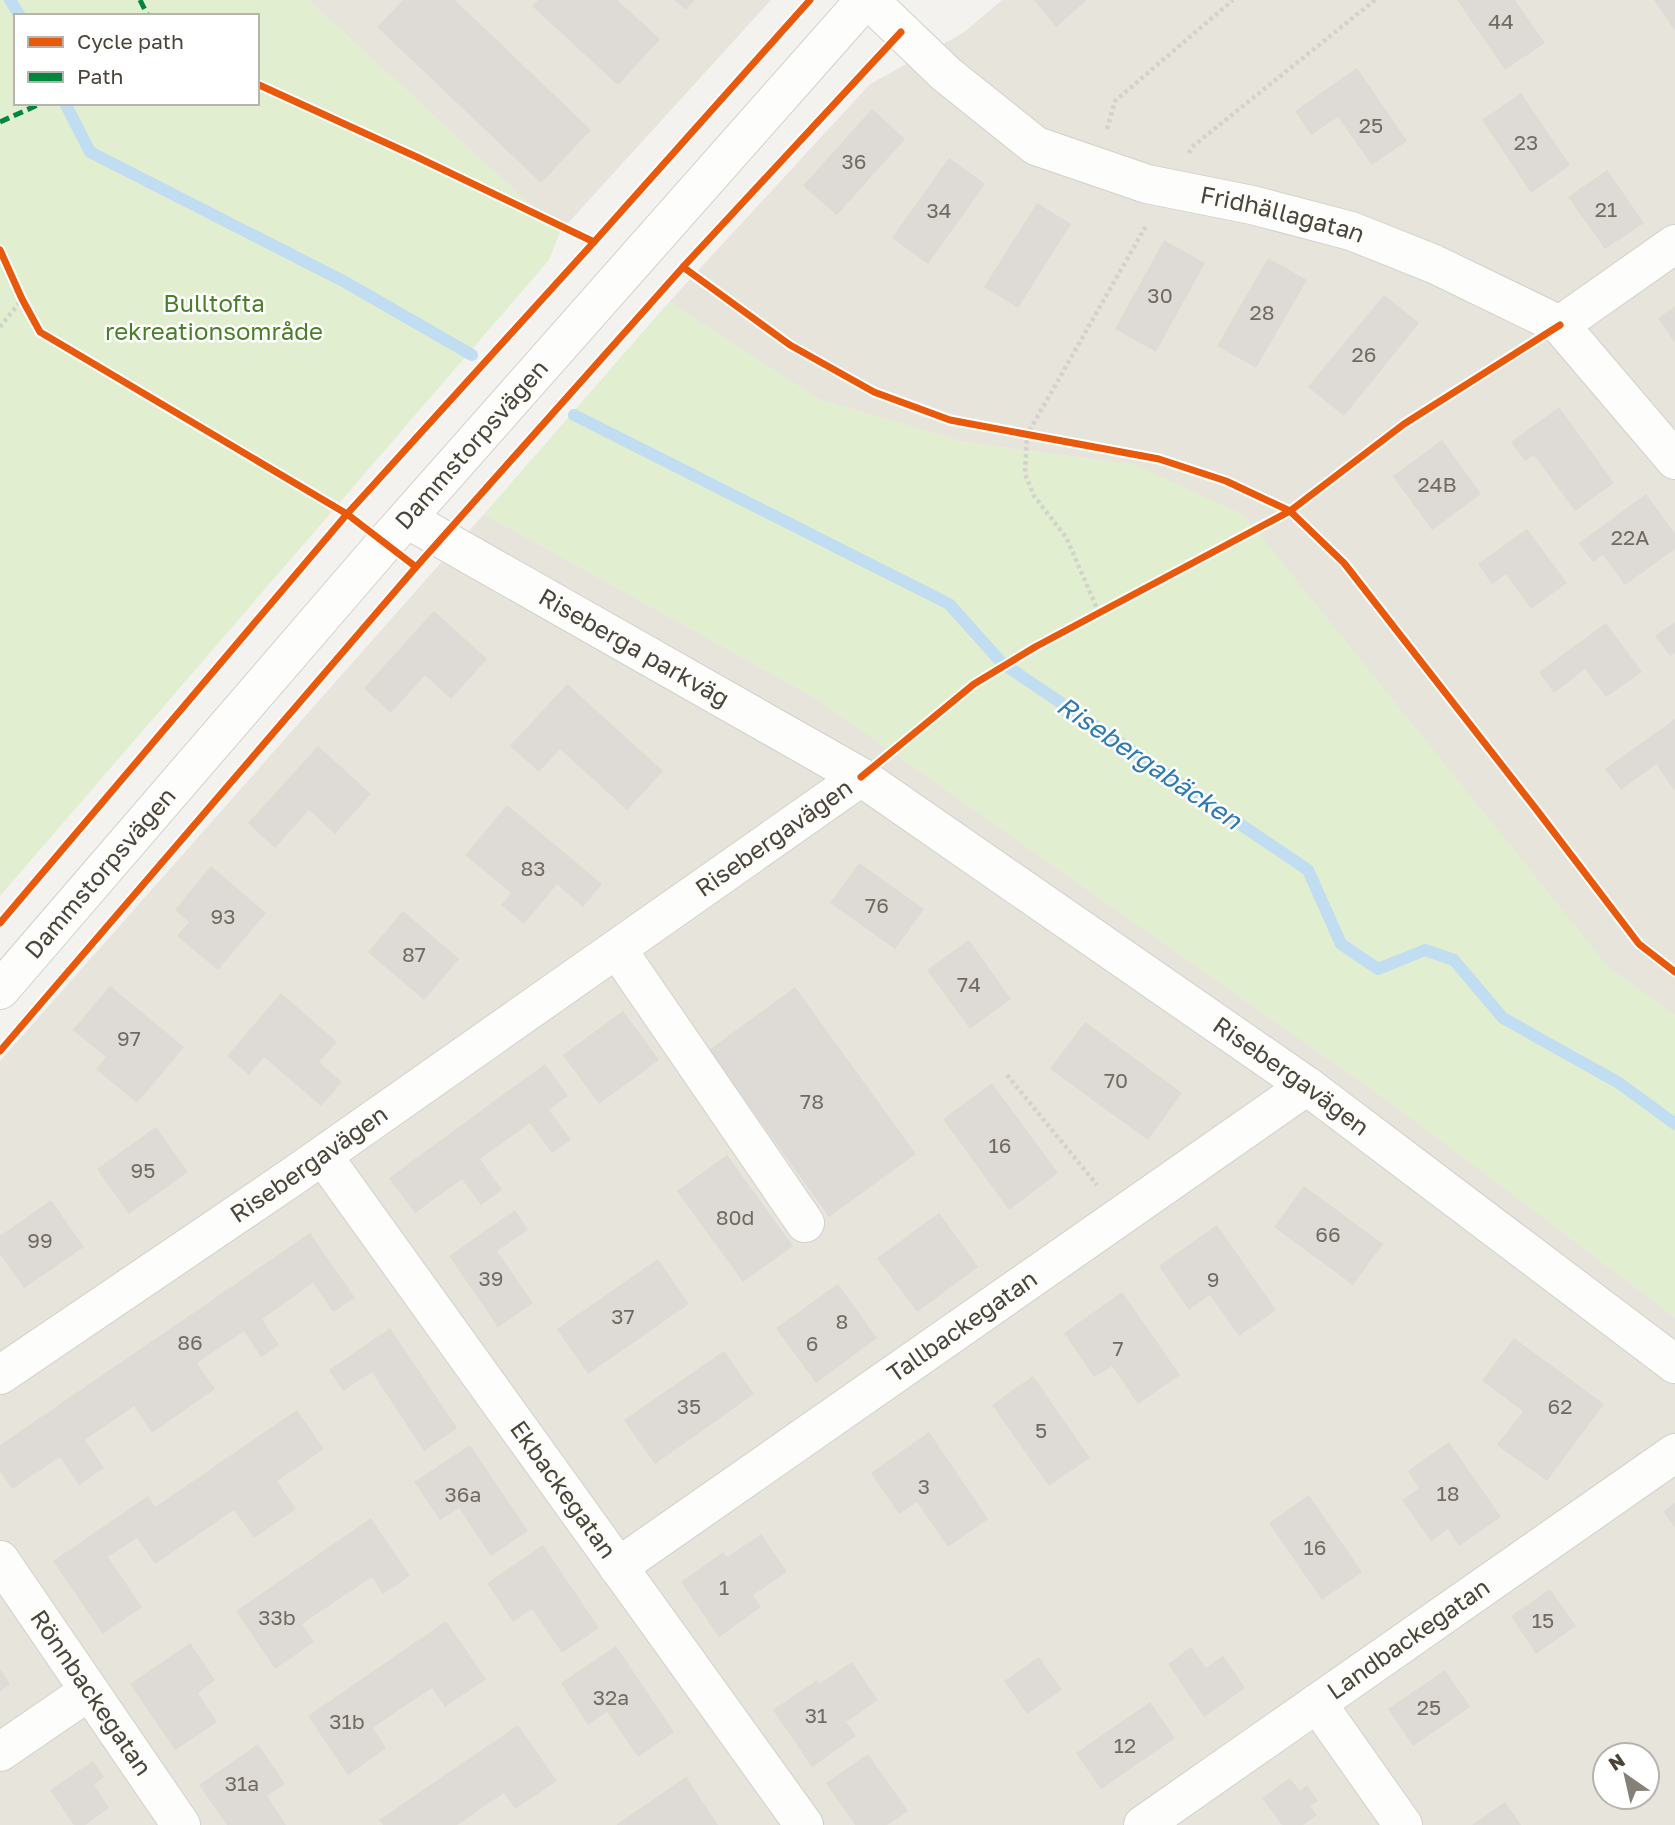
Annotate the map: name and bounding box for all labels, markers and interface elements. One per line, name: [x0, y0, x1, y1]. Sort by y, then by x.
house number: 44: [1488, 8, 1514, 34]
legend: [14, 14, 259, 105]
text: Cycle path: [77, 28, 184, 54]
text: Path: [77, 63, 124, 89]
house number: 25: [1359, 112, 1383, 138]
house number: 23: [1514, 129, 1538, 155]
house number: 36: [842, 148, 867, 174]
street label: Fridhällagatan: [1198, 179, 1369, 248]
house number: 21: [1595, 196, 1617, 222]
house number: 34: [926, 197, 952, 223]
house number: 30: [1147, 282, 1173, 308]
park label: Bulltofta rekreationsområde: [105, 288, 323, 345]
house number: 28: [1250, 299, 1275, 325]
house number: 26: [1352, 341, 1376, 367]
street label: Dammstorpsvägen: [388, 353, 553, 535]
house number: 24B: [1417, 471, 1457, 497]
house number: 22A: [1611, 524, 1649, 550]
street label: Riseberga parkväg: [534, 581, 735, 712]
water label: Risebergabäcken: [1051, 690, 1248, 836]
street label: Risebergavägen: [689, 772, 857, 902]
street label: Dammstorpsvägen: [18, 781, 181, 964]
house number: 83: [520, 855, 546, 881]
house number: 76: [865, 892, 889, 918]
house number: 93: [211, 903, 236, 929]
house number: 87: [402, 941, 426, 967]
house number: 74: [957, 971, 981, 997]
street label: Risebergavägen: [1208, 1009, 1376, 1141]
house number: 97: [117, 1025, 141, 1051]
house number: 70: [1104, 1067, 1128, 1093]
house number: 78: [800, 1088, 824, 1114]
street label: Risebergavägen: [224, 1098, 392, 1228]
house number: 16: [989, 1132, 1011, 1158]
house number: 95: [131, 1157, 155, 1183]
house number: 80d: [716, 1204, 754, 1230]
house number: 66: [1315, 1221, 1341, 1247]
house number: 99: [27, 1227, 53, 1253]
street label: Tallbackegatan: [881, 1263, 1042, 1388]
house number: 39: [479, 1265, 504, 1291]
house number: 9: [1207, 1266, 1219, 1292]
house number: 37: [611, 1303, 635, 1329]
house number: 8: [836, 1308, 848, 1334]
house number: 86: [177, 1329, 203, 1355]
house number: 6: [806, 1330, 818, 1356]
house number: 7: [1112, 1335, 1124, 1361]
house number: 35: [677, 1393, 701, 1419]
house number: 62: [1548, 1393, 1572, 1419]
street label: Ekbackegatan: [505, 1414, 623, 1563]
house number: 5: [1035, 1417, 1047, 1443]
house number: 3: [918, 1473, 930, 1499]
house number: 18: [1437, 1480, 1460, 1506]
house number: 36a: [445, 1481, 481, 1507]
house number: 16: [1304, 1534, 1326, 1560]
street label: Landbackegatan: [1321, 1571, 1494, 1705]
house number: 1: [719, 1574, 729, 1600]
street label: Rönnbackegatan: [25, 1604, 159, 1781]
house number: 33b: [258, 1604, 296, 1630]
house number: 15: [1532, 1607, 1554, 1633]
house number: 32a: [593, 1684, 629, 1710]
house number: 25: [1417, 1694, 1441, 1720]
house number: 31: [805, 1702, 827, 1728]
house number: 31b: [329, 1708, 365, 1734]
house number: 12: [1114, 1732, 1136, 1758]
north arrow: [1591, 1741, 1661, 1811]
text: N: [1604, 1748, 1629, 1775]
house number: 31a: [225, 1770, 259, 1796]

